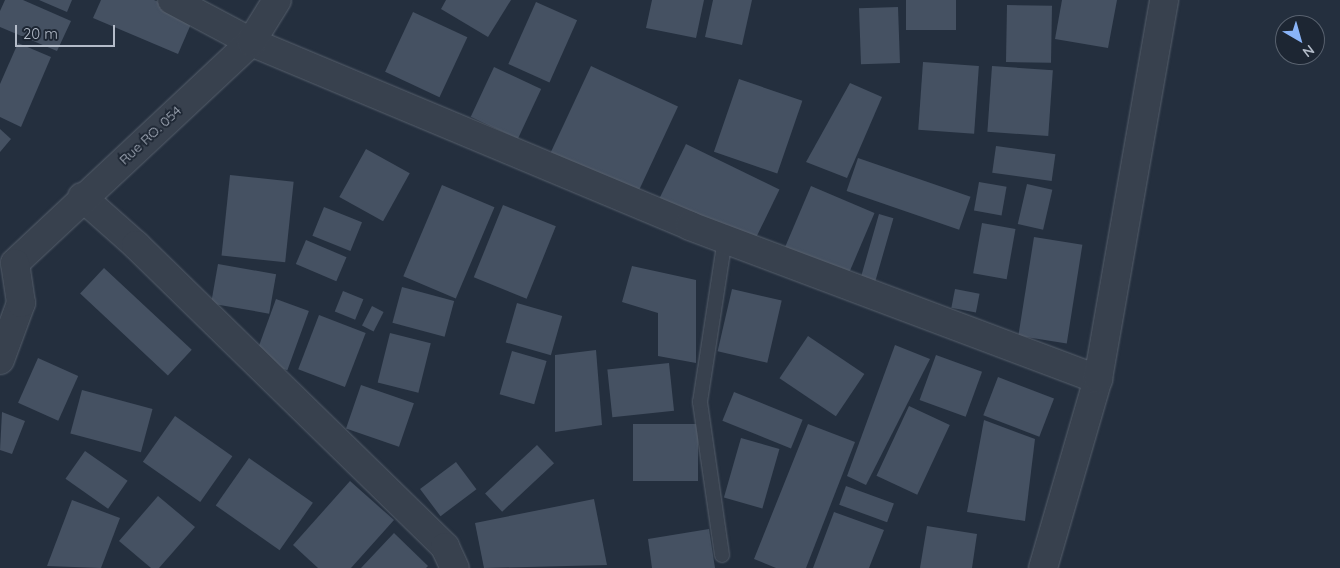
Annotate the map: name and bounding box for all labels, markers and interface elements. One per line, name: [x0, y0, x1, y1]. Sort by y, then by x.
scale bar: [18, 15, 118, 47]
north arrow: [1275, 15, 1325, 65]
text: 20 m: [23, 24, 58, 43]
text: N: [1299, 41, 1318, 61]
street label: Rue RO. 054: [116, 102, 184, 168]

